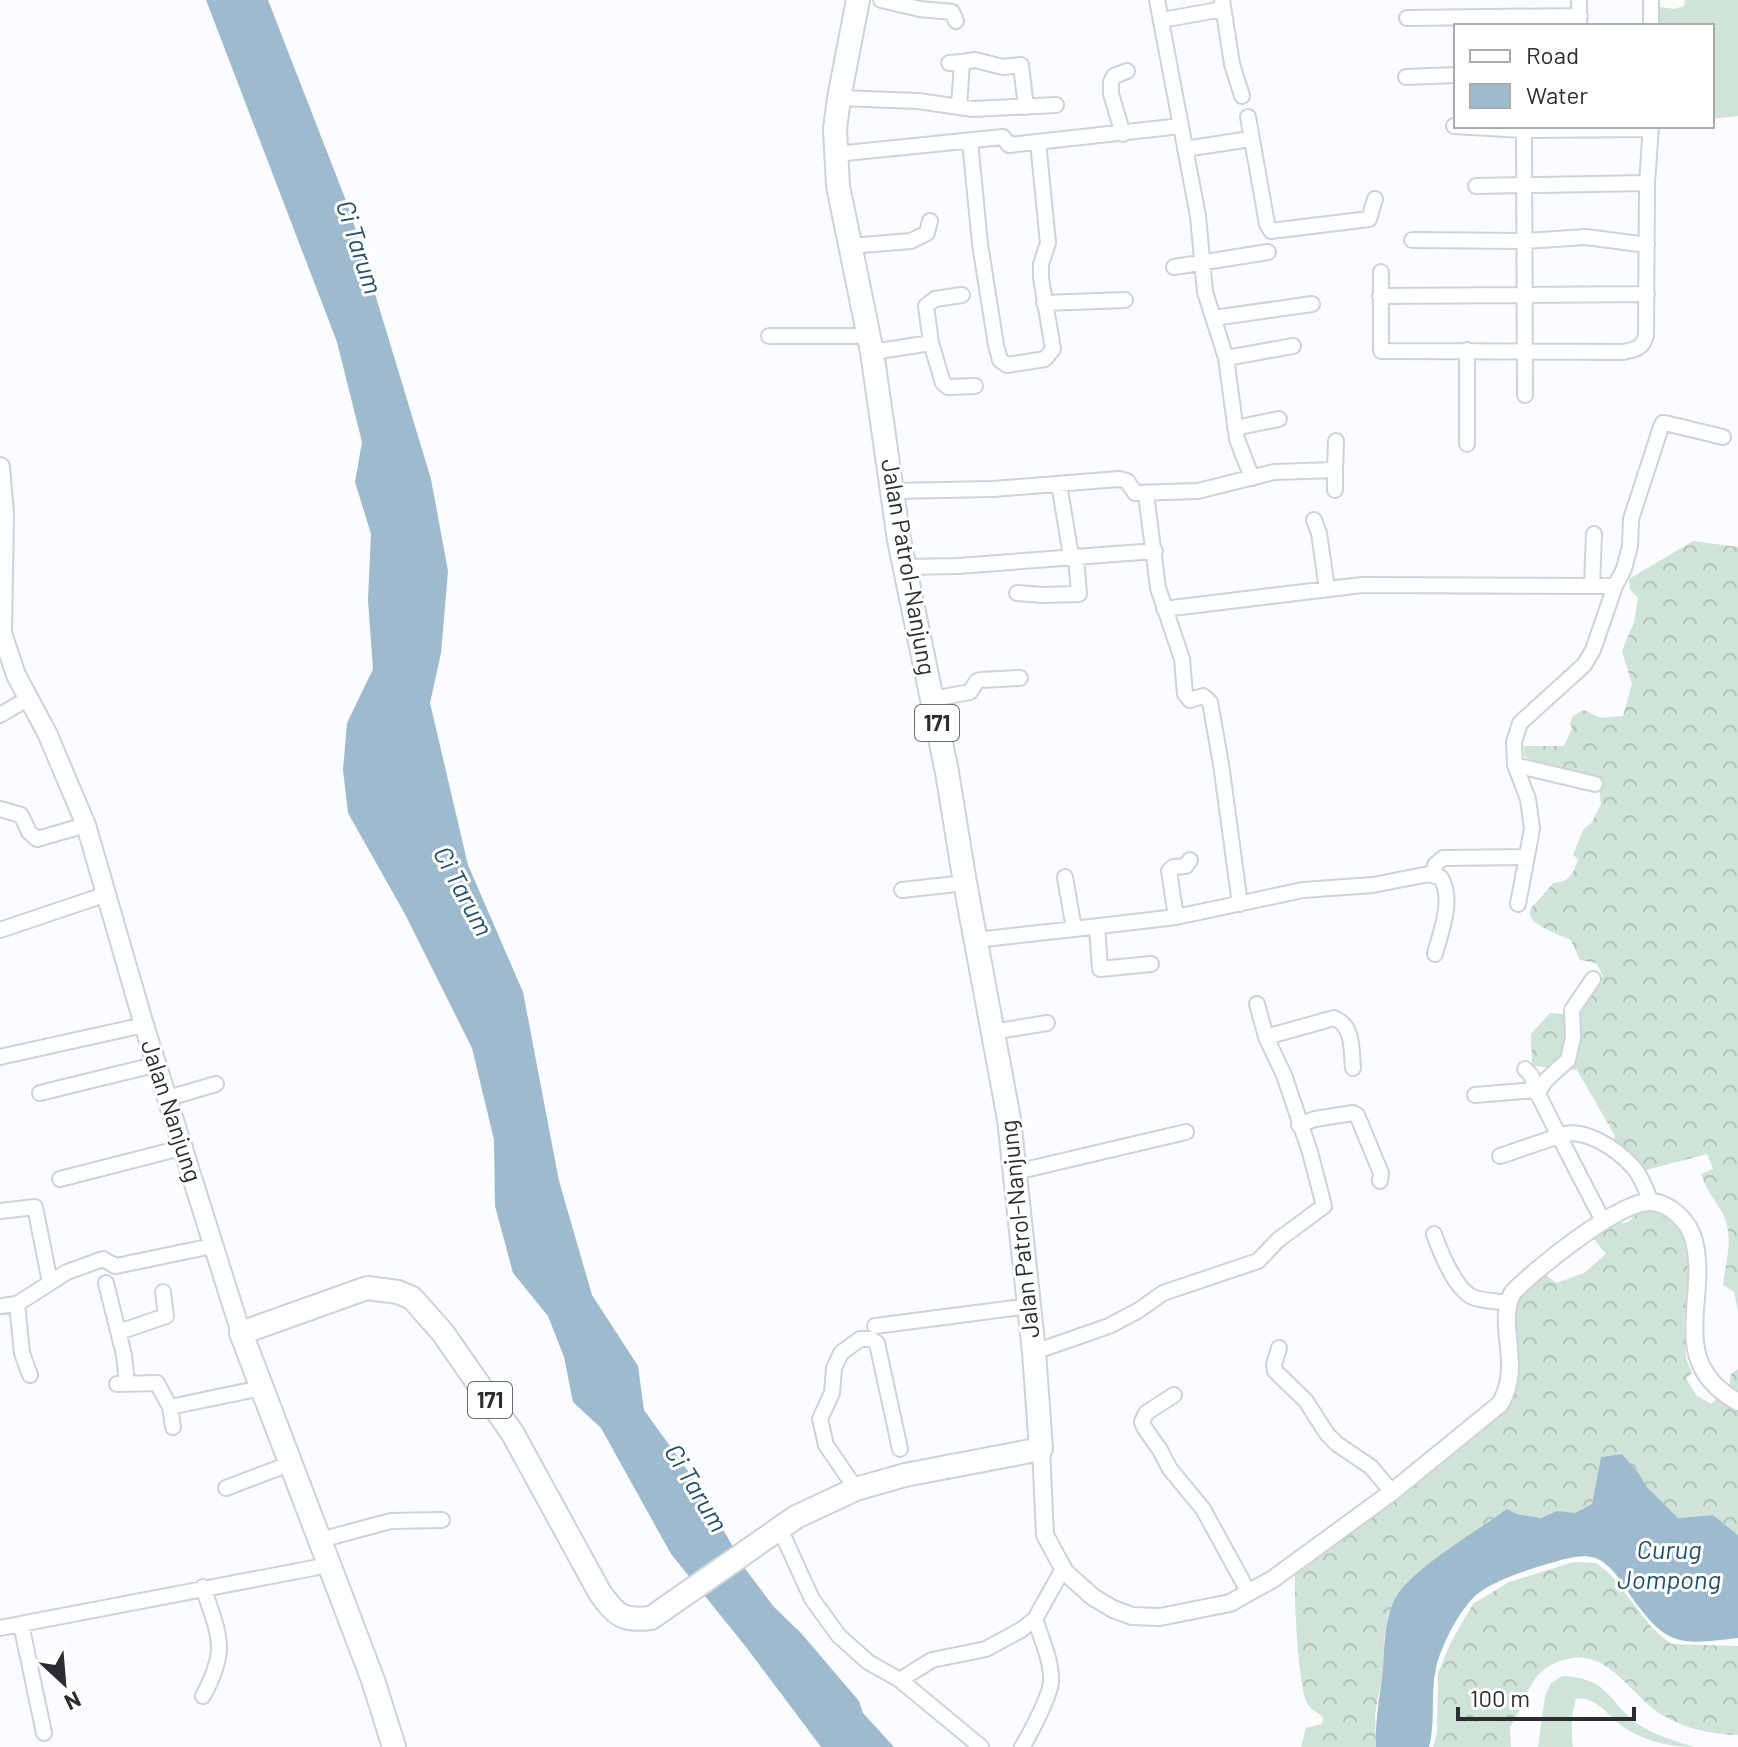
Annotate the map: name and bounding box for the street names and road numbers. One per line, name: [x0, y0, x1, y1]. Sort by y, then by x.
street label: Jalan Patrol-Nanjung: [876, 456, 943, 677]
road number: 171: [915, 705, 959, 741]
street label: Jalan Nanjung: [136, 1036, 209, 1185]
street label: Jalan Patrol-Nanjung: [993, 1119, 1044, 1340]
road number: 171: [468, 1382, 512, 1418]

